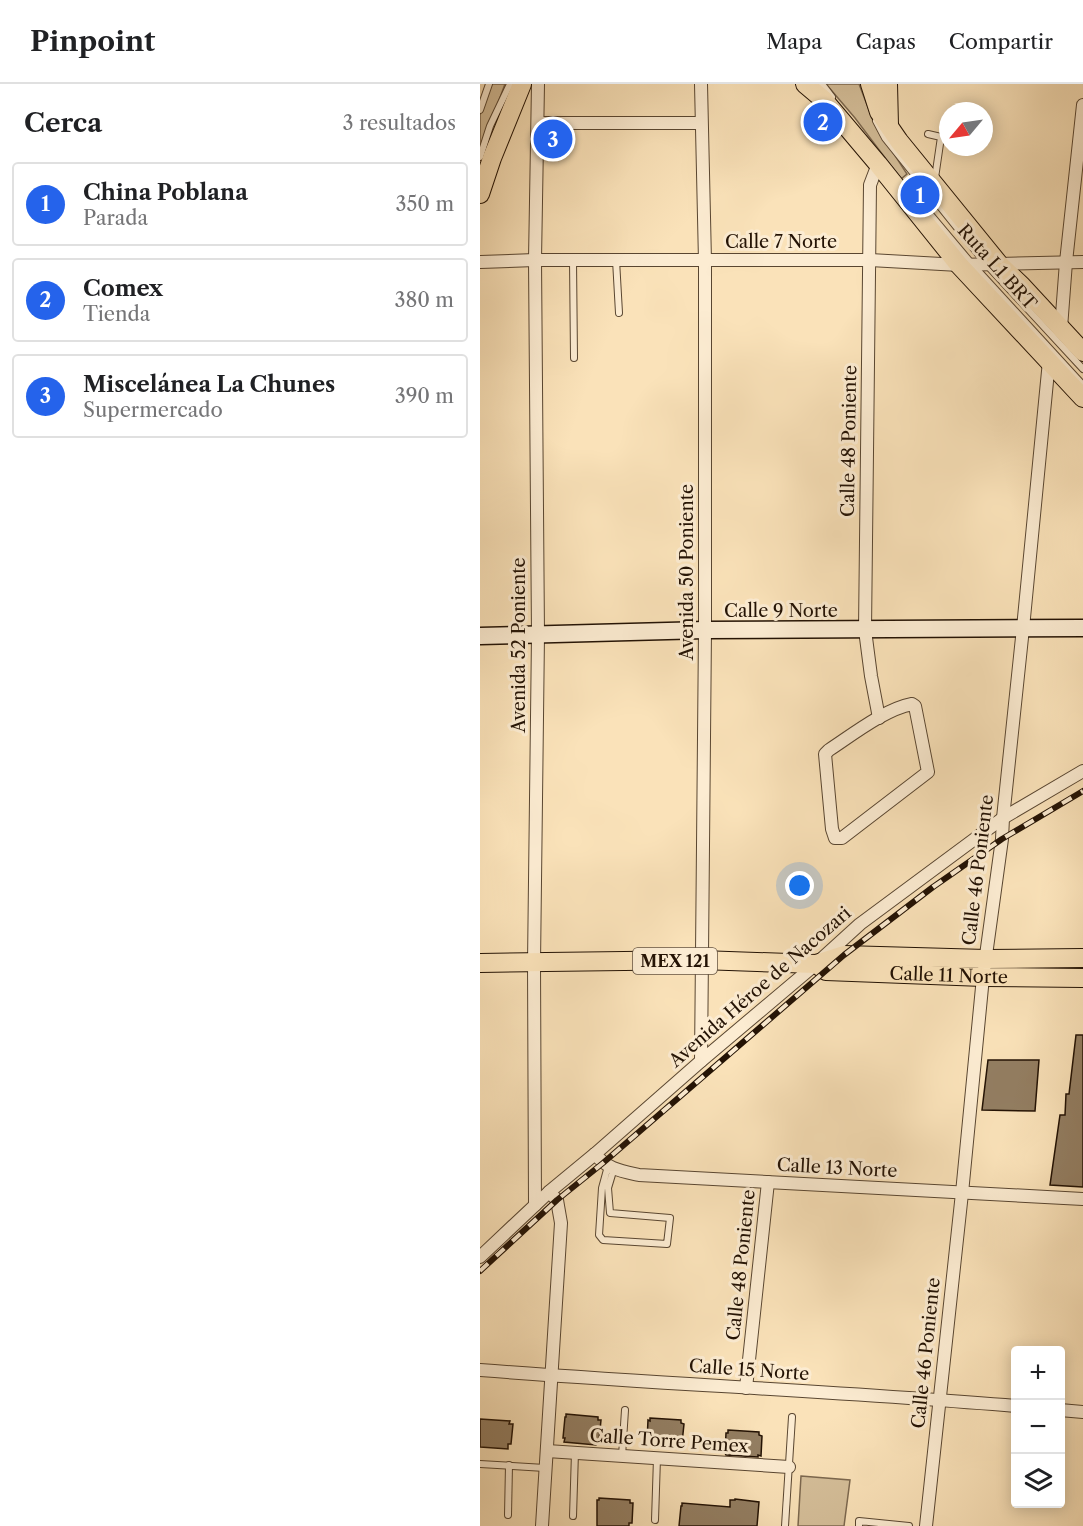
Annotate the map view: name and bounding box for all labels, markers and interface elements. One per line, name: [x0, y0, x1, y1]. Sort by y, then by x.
text: Pinpoint: [30, 24, 155, 58]
text: Mapa: [766, 29, 822, 54]
text: Capas: [855, 29, 916, 54]
text: Compartir: [949, 29, 1053, 54]
pin: 2: [804, 99, 842, 144]
north arrow: [939, 102, 993, 156]
text: Cerca: [24, 107, 102, 139]
text: 3 resultados: [343, 111, 456, 135]
pin: 3: [534, 116, 572, 162]
pin: 1: [900, 172, 940, 218]
text: China Poblana: [83, 179, 248, 206]
text: 1: [41, 192, 50, 216]
text: 350 m: [396, 192, 454, 216]
text: Parada: [83, 206, 148, 230]
street label: Ruta L1 BRT: [953, 220, 1042, 315]
street label: Calle 7 Norte: [725, 231, 837, 253]
text: Comex: [83, 275, 163, 302]
text: 2: [40, 288, 51, 312]
text: 380 m: [395, 288, 454, 312]
text: Tienda: [83, 302, 150, 326]
street label: Calle 48 Poniente: [837, 365, 861, 517]
text: Miscelánea La Chunes: [83, 371, 335, 398]
text: 3: [40, 384, 51, 408]
text: 390 m: [395, 384, 454, 408]
text: Supermercado: [83, 398, 223, 422]
street label: Avenida 50 Poniente: [676, 484, 698, 661]
street label: Avenida 52 Poniente: [508, 557, 530, 734]
street label: Calle 9 Norte: [724, 600, 838, 622]
street label: Calle 46 Poniente: [958, 793, 998, 947]
your location: [785, 871, 814, 900]
street label: Avenida Héroe de Nacozari: [664, 902, 856, 1073]
road number: MEX 121: [633, 948, 717, 974]
street label: Calle 11 Norte: [889, 962, 1008, 988]
street label: Calle 13 Norte: [776, 1154, 898, 1182]
street label: Calle 48 Poniente: [722, 1188, 760, 1342]
street label: Calle 46 Poniente: [907, 1276, 945, 1430]
map controls: [1011, 1346, 1065, 1508]
button: +: [1011, 1346, 1065, 1400]
street label: Calle 15 Norte: [688, 1355, 810, 1385]
button: −: [1011, 1400, 1065, 1454]
street label: Calle Torre Pemex: [589, 1424, 750, 1458]
button: layers: [1011, 1454, 1065, 1508]

